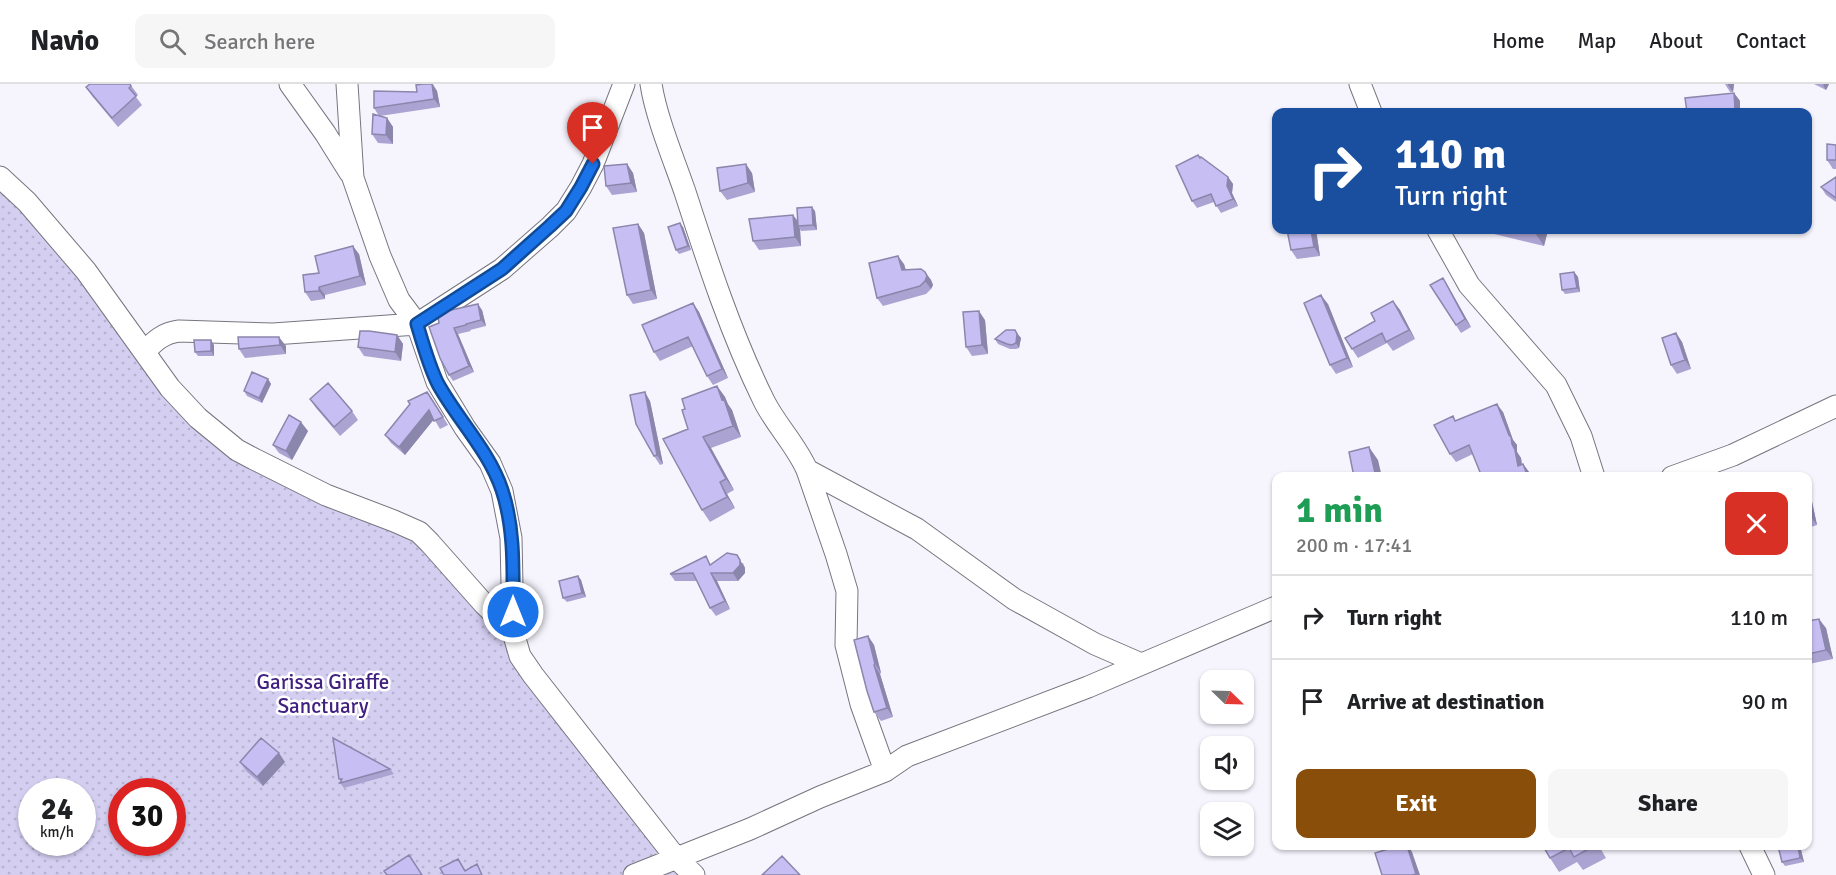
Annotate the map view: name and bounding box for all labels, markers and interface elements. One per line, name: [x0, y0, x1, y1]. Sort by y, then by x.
search box: [135, 14, 555, 68]
text: Navio: [30, 24, 99, 58]
icon: search: [156, 25, 189, 58]
text: Search here: [204, 28, 315, 55]
text: Home: [1492, 28, 1545, 54]
text: Map: [1578, 28, 1616, 54]
text: About: [1649, 28, 1703, 54]
text: Contact: [1736, 28, 1806, 54]
pin: [567, 102, 618, 164]
icon: arrive: [576, 111, 609, 144]
text: 110 m: [1395, 129, 1506, 180]
icon: right: [1296, 132, 1374, 210]
text: Turn right: [1395, 180, 1508, 213]
text: 1 min: [1296, 488, 1383, 533]
button: close: [1725, 492, 1788, 555]
text: 200 m · 17:41: [1296, 533, 1412, 558]
position arrow: [481, 580, 545, 644]
icon: right: [1296, 601, 1329, 634]
text: Turn right: [1347, 604, 1442, 631]
text: 110 m: [1730, 604, 1788, 631]
park label: Garissa Giraffe Sanctuary: [257, 669, 389, 719]
north arrow: [1200, 670, 1254, 724]
map controls: [1200, 670, 1254, 856]
icon: arrive: [1296, 685, 1329, 718]
text: Arrive at destination: [1347, 688, 1544, 715]
text: 90 m: [1742, 688, 1788, 715]
button: sound: [1200, 736, 1254, 790]
button: Exit: [1296, 769, 1536, 838]
button: Share: [1548, 769, 1788, 838]
speed limit sign: 30: [108, 778, 186, 856]
text: 24: [41, 791, 73, 828]
button: layers: [1200, 802, 1254, 856]
text: km/h: [40, 823, 74, 841]

